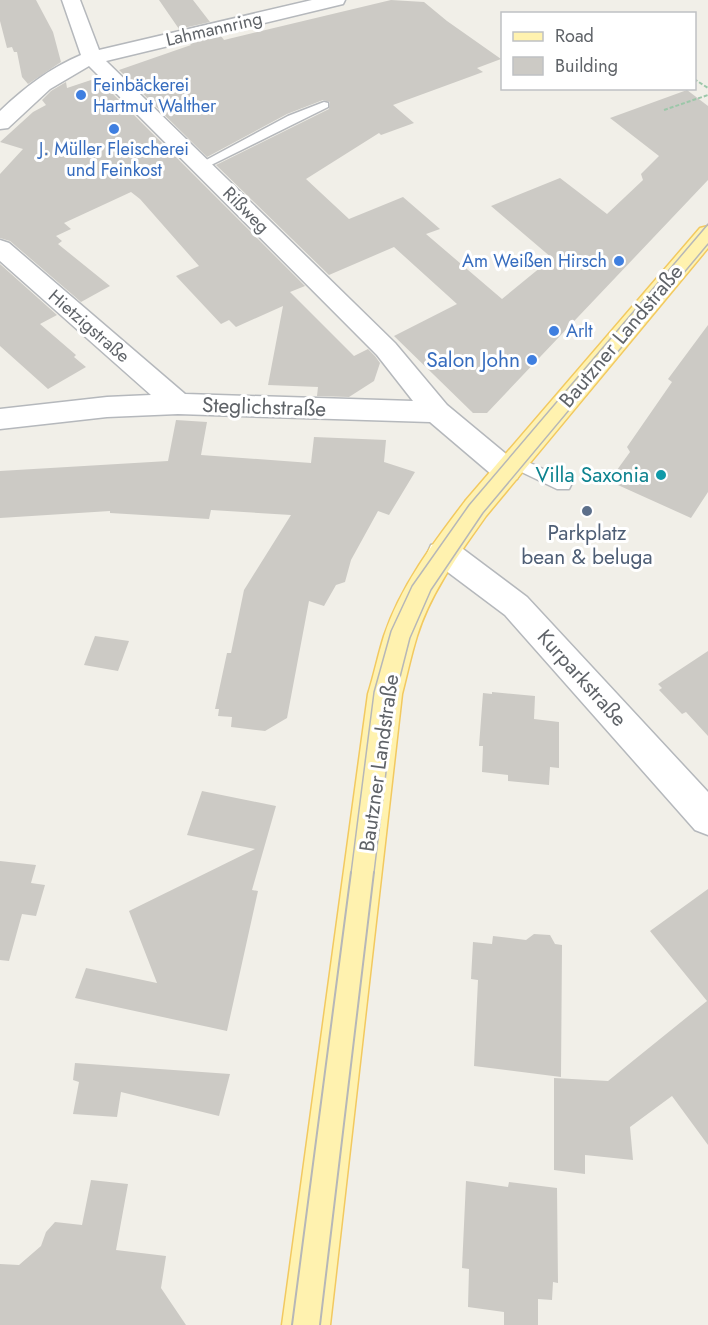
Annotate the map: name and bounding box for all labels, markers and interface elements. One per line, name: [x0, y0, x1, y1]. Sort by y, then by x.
street label: Lahmannring: [163, 5, 265, 53]
legend: [501, 12, 696, 90]
text: Road: [555, 23, 594, 49]
text: Building: [555, 53, 618, 79]
place label: Feinbäckerei Hartmut Walther: [93, 72, 217, 119]
marker: Feinbäckerei Hartmut Walther: [74, 88, 88, 102]
marker: J. Müller Fleischerei und Feinkost: [107, 122, 121, 136]
place label: J. Müller Fleischerei und Feinkost: [37, 136, 189, 183]
street label: Rißweg: [217, 181, 275, 239]
place label: Am Weißen Hirsch: [462, 248, 607, 274]
marker: Am Weißen Hirsch: [612, 254, 626, 268]
street label: Bautzner Landstraße: [552, 258, 690, 414]
street label: Hietzigstraße: [43, 283, 135, 369]
place label: Arlt: [566, 318, 593, 344]
marker: Arlt: [547, 324, 561, 338]
place label: Salon John: [426, 345, 520, 375]
marker: Salon John: [525, 353, 539, 367]
street label: Steglichstraße: [201, 390, 327, 424]
place label: Villa Saxonia: [535, 460, 649, 490]
marker: Villa Saxonia: [654, 468, 668, 482]
marker: Parkplatz bean & beluga: [580, 504, 594, 518]
place label: Parkplatz bean & beluga: [521, 518, 653, 572]
street label: Kurparkstraße: [530, 623, 634, 733]
street label: Bautzner Landstraße: [352, 672, 406, 854]

